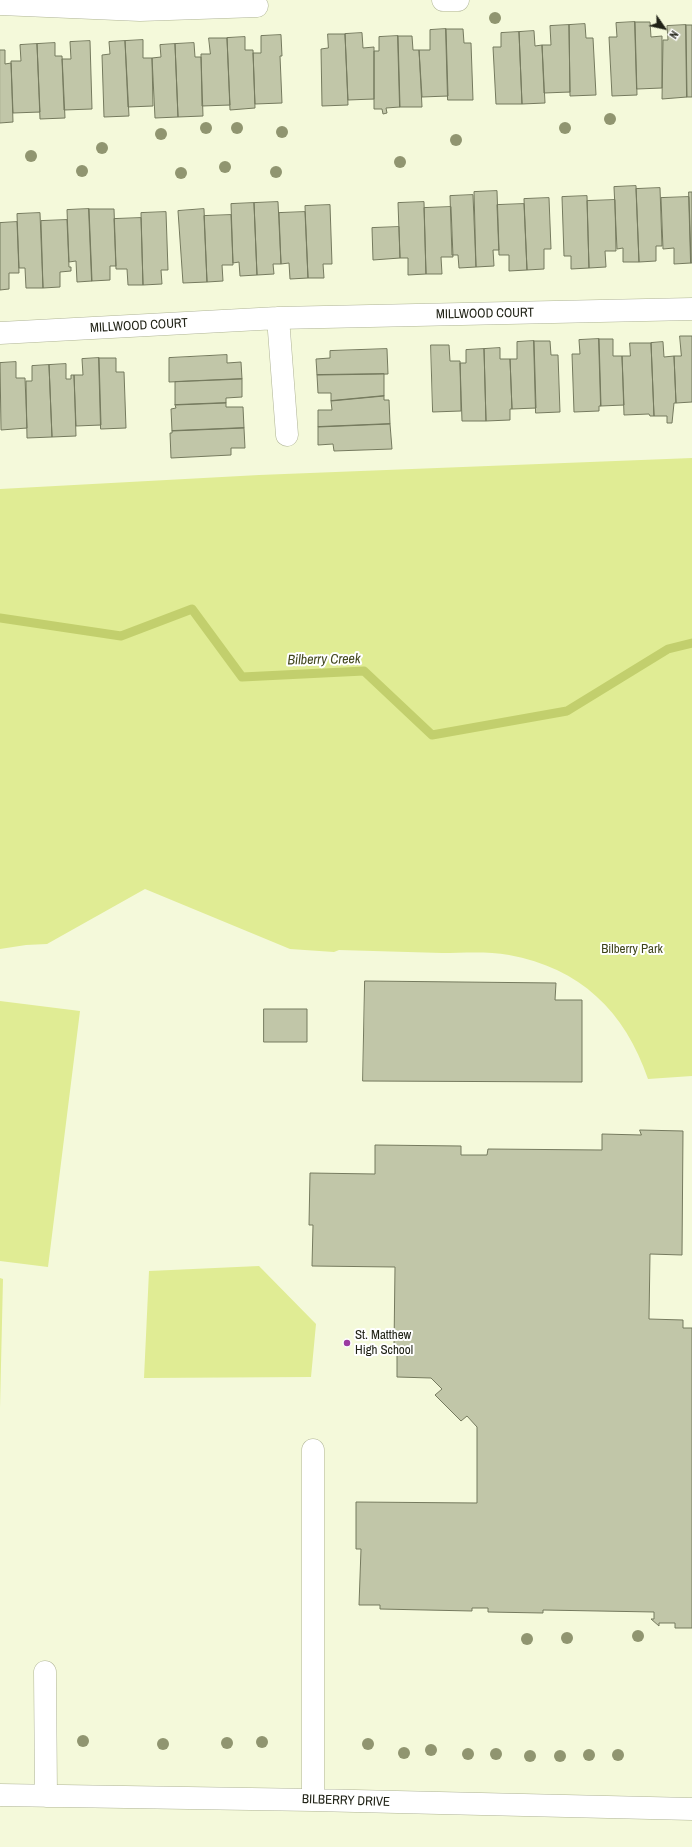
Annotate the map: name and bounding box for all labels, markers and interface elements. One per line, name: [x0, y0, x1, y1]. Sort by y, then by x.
north arrow: [644, 8, 684, 48]
text: N: [666, 28, 682, 41]
street label: MILLWOOD COURT: [436, 305, 534, 323]
street label: MILLWOOD COURT: [90, 316, 188, 336]
water label: Bilberry Creek: [287, 651, 361, 669]
park label: Bilberry Park: [601, 942, 663, 958]
place label: St. Matthew High School: [355, 1328, 413, 1359]
marker: St. Matthew High School: [342, 1338, 352, 1348]
street label: BILBERRY DRIVE: [302, 1792, 390, 1810]

